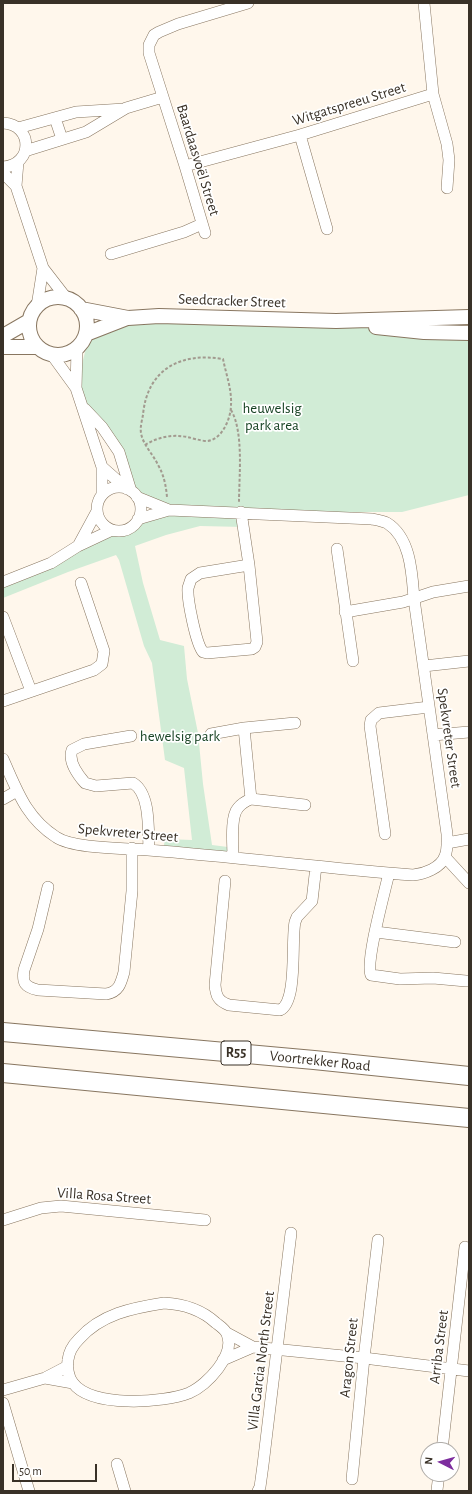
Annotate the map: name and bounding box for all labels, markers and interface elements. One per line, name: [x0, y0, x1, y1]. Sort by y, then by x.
street label: Witgatspreeu Street: [290, 78, 408, 130]
street label: Baardaasvoël Street: [172, 102, 224, 218]
street label: Seedcracker Street: [178, 290, 286, 312]
park label: heuwelsig park area: [242, 399, 302, 434]
street label: Spekvreter Street: [433, 687, 465, 789]
park label: hewelsig park: [140, 727, 220, 745]
street label: Spekvreter Street: [77, 820, 179, 846]
road number: R55: [221, 1041, 251, 1065]
street label: Voortrekker Road: [269, 1047, 371, 1075]
street label: Villa Rosa Street: [56, 1184, 152, 1208]
street label: Villa Garcia North Street: [244, 1290, 278, 1432]
street label: Arriba Street: [426, 1309, 452, 1385]
street label: Aragon Street: [336, 1317, 362, 1399]
north arrow: [420, 1442, 460, 1482]
scale bar: [14, 1456, 99, 1482]
text: N: [423, 1456, 434, 1465]
text: 50 m: [19, 1465, 42, 1477]

